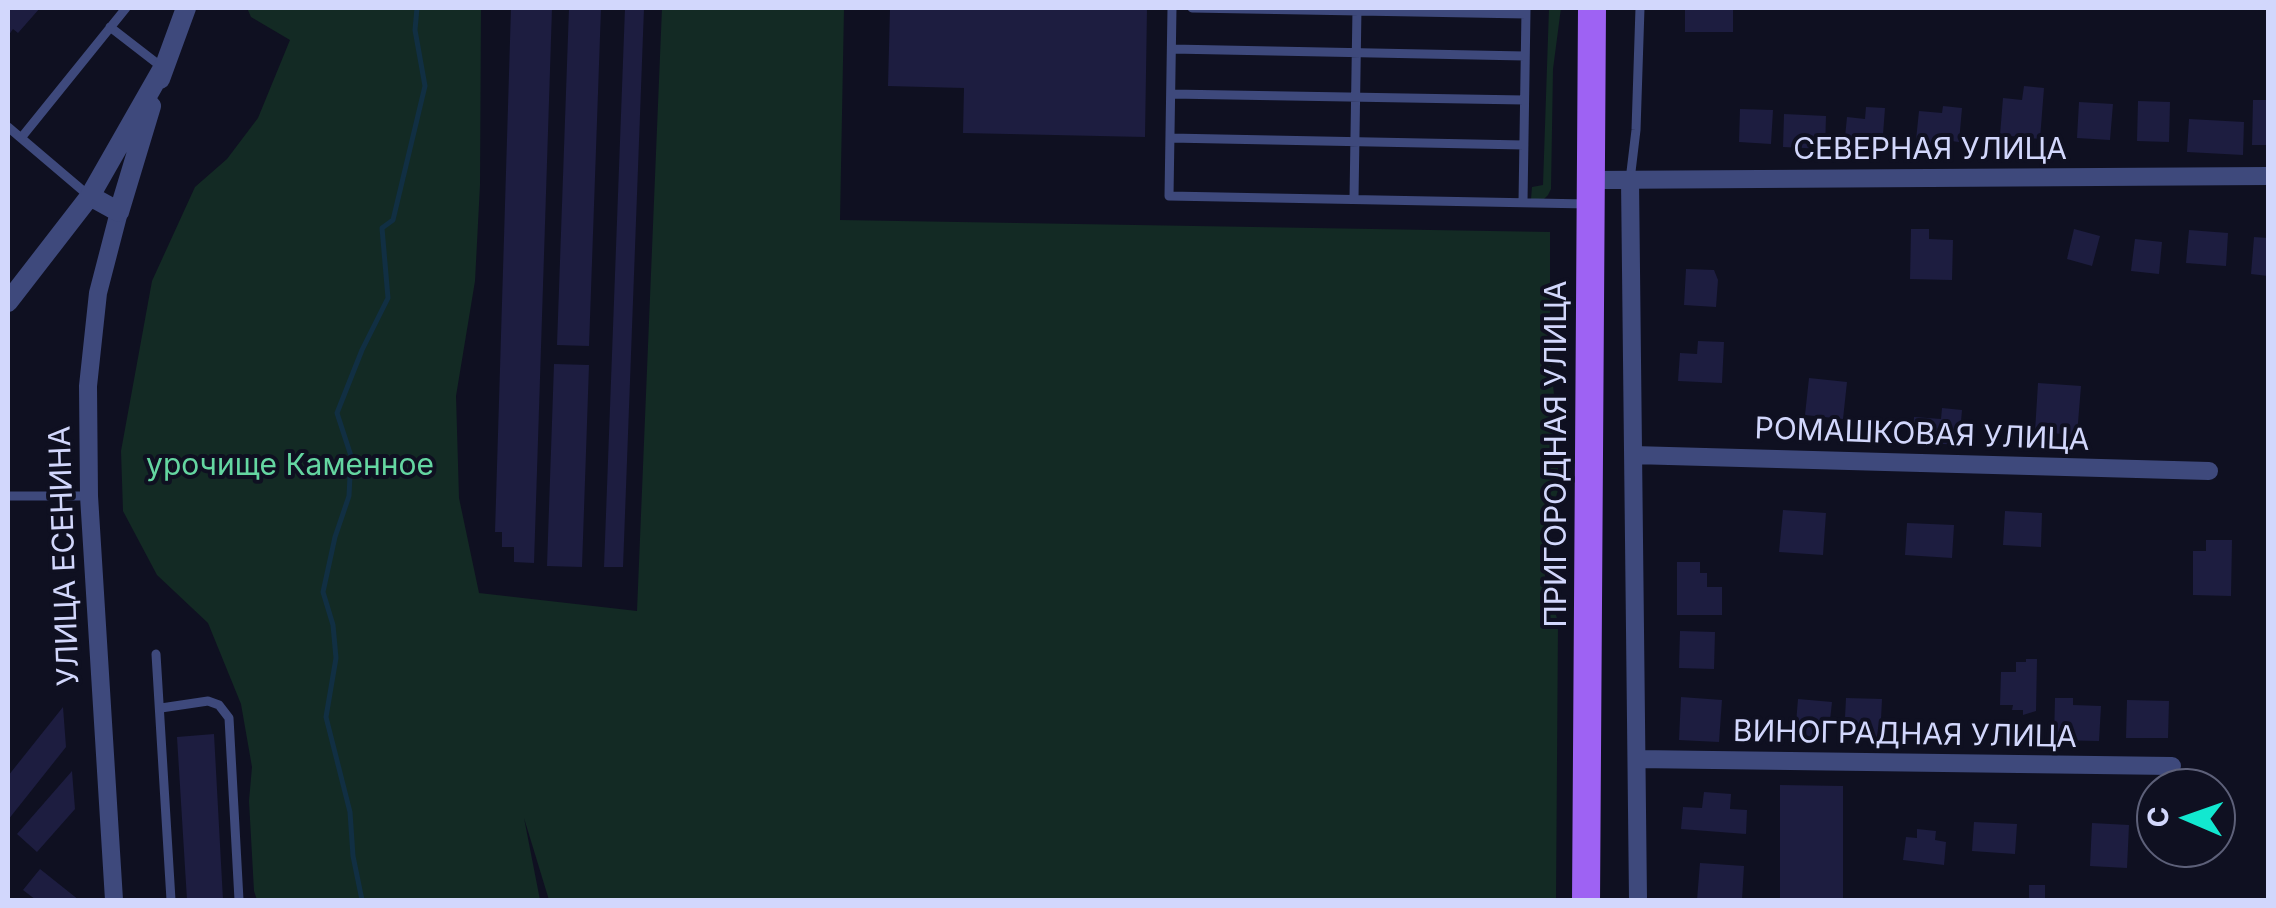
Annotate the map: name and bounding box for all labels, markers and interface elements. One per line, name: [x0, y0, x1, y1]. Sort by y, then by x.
street label: СЕВЕРНАЯ УЛИЦА: [1793, 132, 2067, 168]
street label: ПРИГОРОДНАЯ УЛИЦА: [1539, 280, 1575, 628]
street label: РОМАШКОВАЯ УЛИЦА: [1754, 411, 2090, 459]
street label: УЛИЦА ЕСЕНИНА: [42, 425, 88, 687]
park label: урочище Каменное: [146, 448, 434, 484]
street label: ВИНОГРАДНАЯ УЛИЦА: [1733, 714, 2077, 756]
north arrow: [2136, 768, 2236, 868]
text: С: [2141, 806, 2175, 828]

